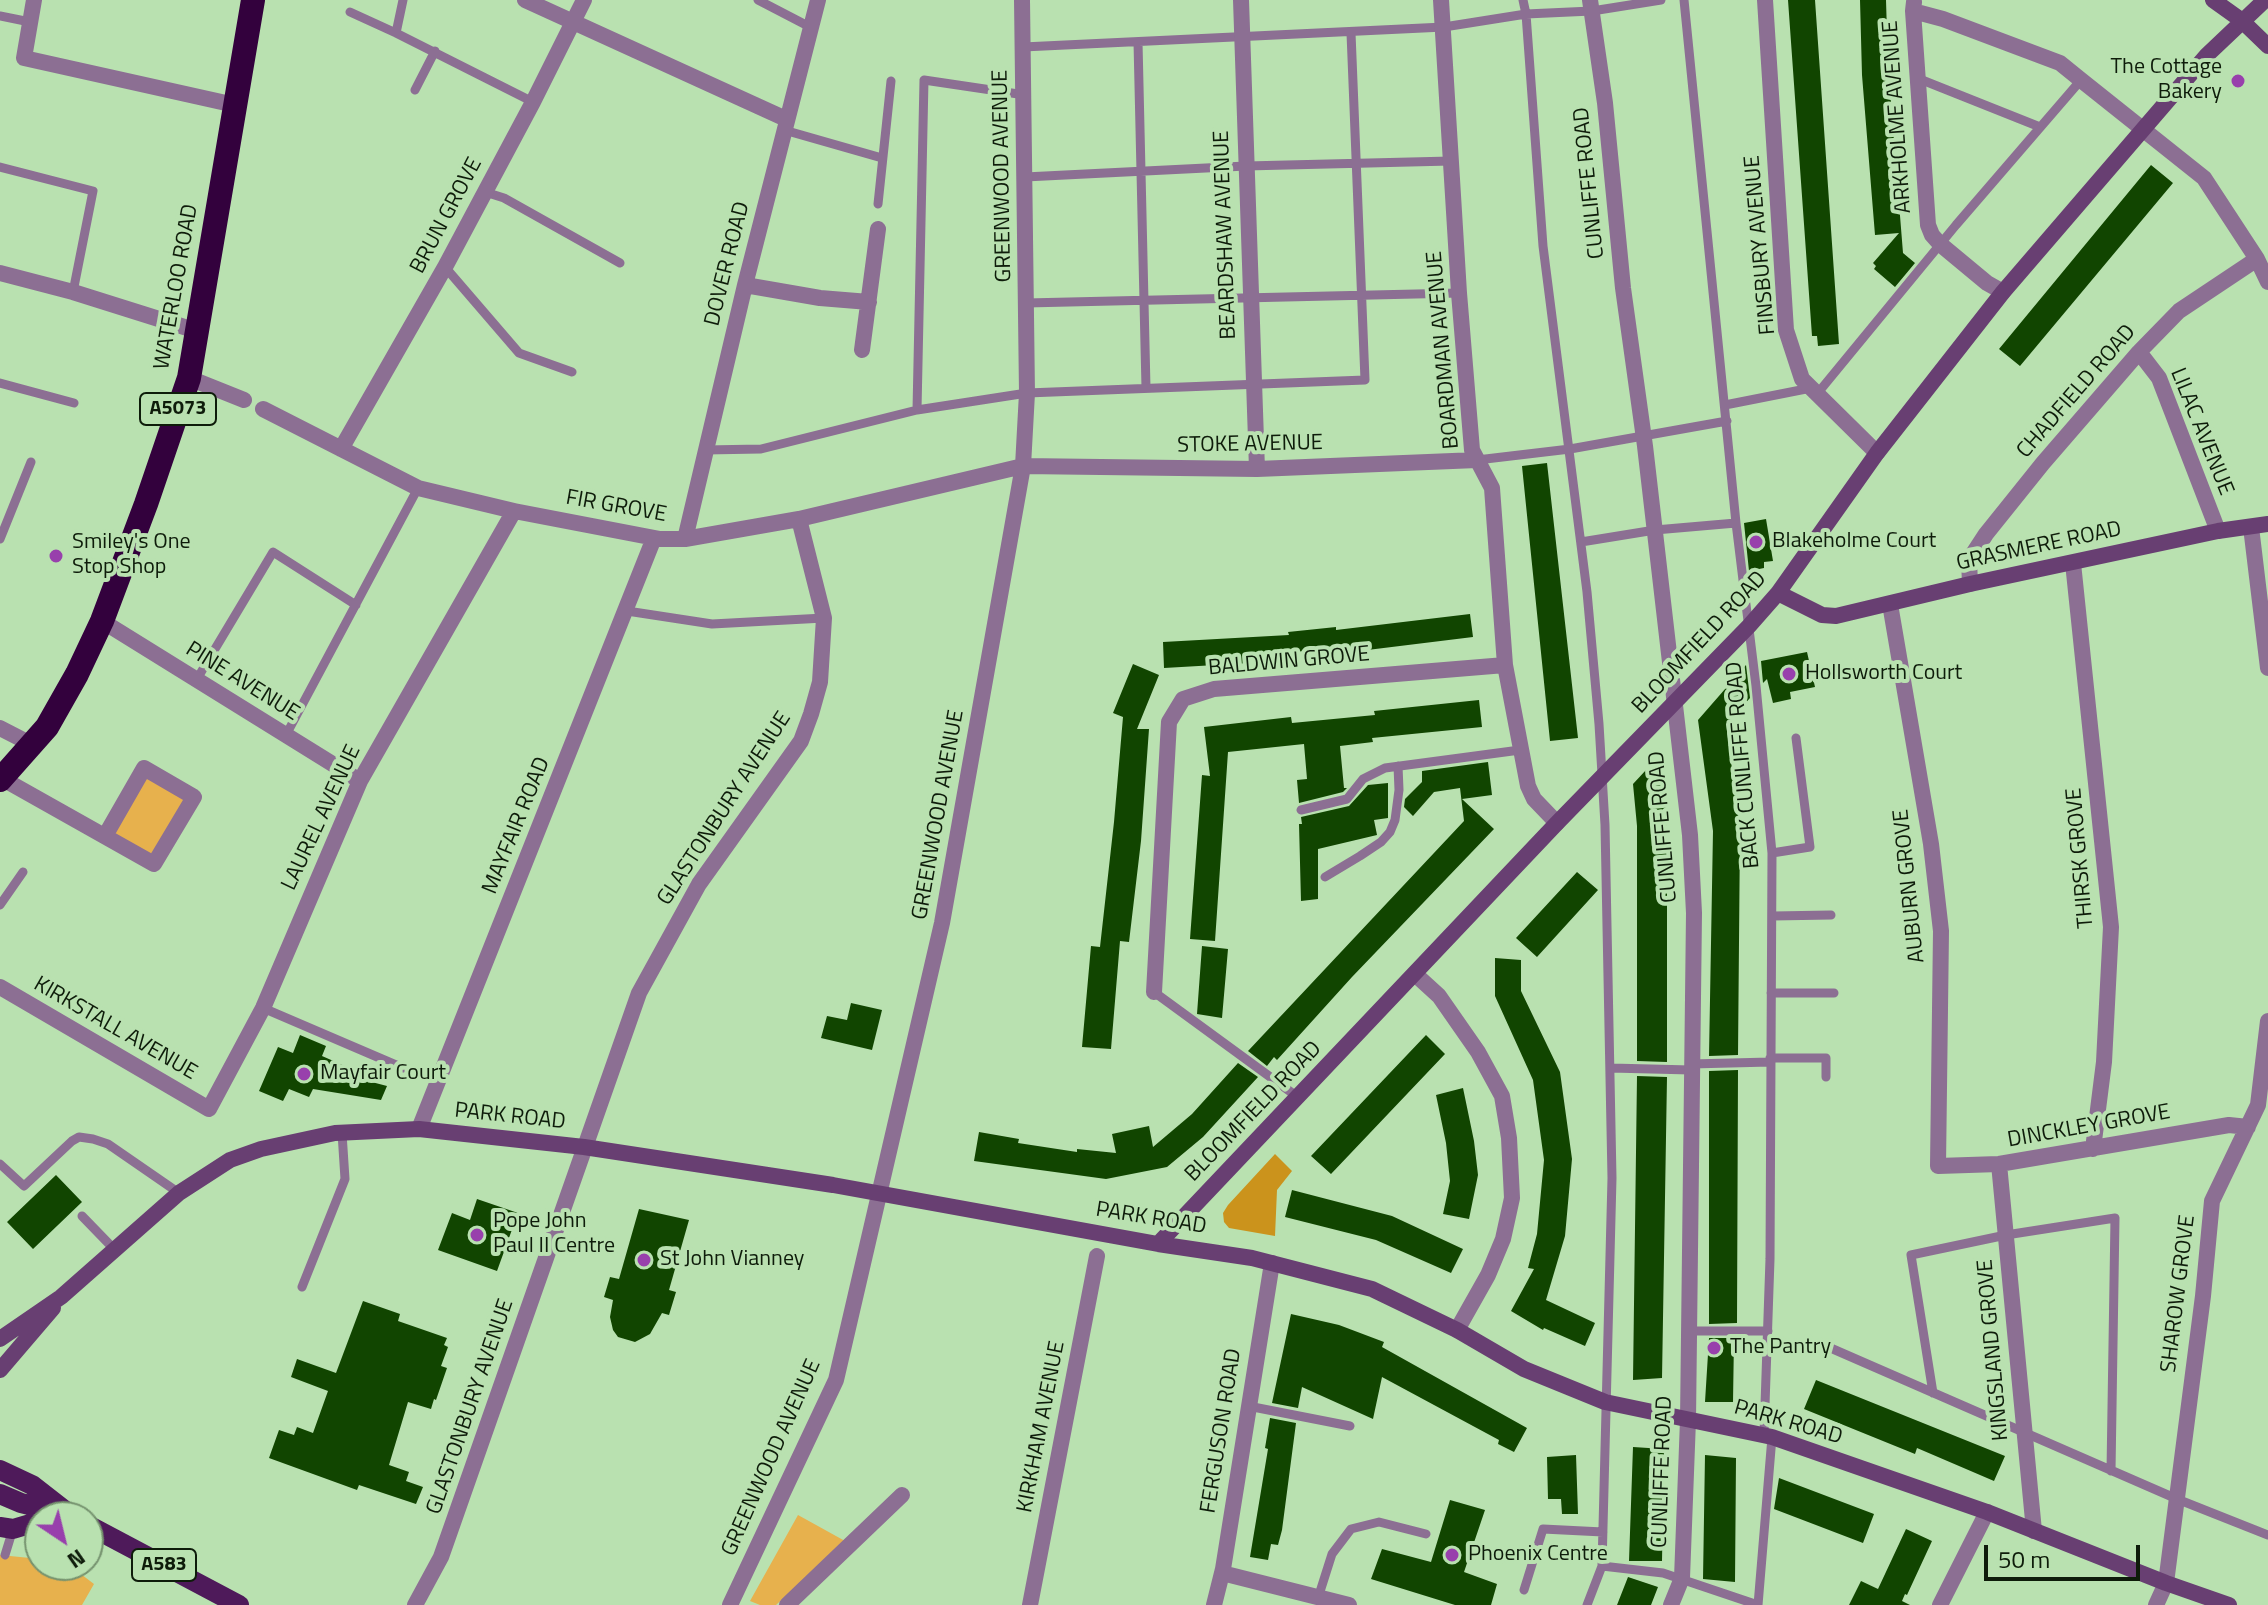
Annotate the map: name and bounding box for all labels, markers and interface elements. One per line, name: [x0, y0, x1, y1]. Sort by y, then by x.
street label: ARKHOLME AVENUE: [1878, 20, 1918, 214]
place label: The Cottage Bakery: [2111, 55, 2222, 106]
street label: GREENWOOD AVENUE: [988, 70, 1018, 282]
marker: The Cottage Bakery: [2229, 72, 2247, 90]
street label: CUNLIFFE ROAD: [1569, 106, 1611, 260]
street label: BEARDSHAW AVENUE: [1209, 130, 1243, 340]
street label: BRUN GROVE: [405, 154, 489, 278]
street label: FINSBURY AVENUE: [1740, 154, 1782, 336]
street label: DOVER ROAD: [700, 199, 756, 329]
street label: WATERLOO ROAD: [149, 202, 205, 372]
street label: BOARDMAN AVENUE: [1422, 250, 1466, 450]
street label: CHADFIELD ROAD: [2012, 320, 2142, 464]
street label: LILAC AVENUE: [2164, 365, 2238, 499]
road number: A5073: [140, 393, 216, 425]
street label: STOKE AVENUE: [1177, 431, 1323, 459]
street label: FIR GROVE: [564, 485, 668, 529]
street label: GRASMERE ROAD: [1954, 517, 2124, 577]
place label: Blakeholme Court: [1772, 529, 1936, 555]
place label: Smiley's One Stop Shop: [72, 530, 191, 582]
marker: Blakeholme Court: [1747, 533, 1765, 551]
marker: Smiley's One Stop Shop: [47, 547, 65, 565]
street label: BLOOMFIELD ROAD: [1627, 566, 1773, 720]
street label: PINE AVENUE: [180, 637, 304, 727]
street label: BALDWIN GROVE: [1207, 642, 1371, 682]
street label: BACK CUNLIFFE ROAD: [1722, 660, 1766, 870]
place label: Hollsworth Court: [1805, 661, 1962, 687]
marker: Hollsworth Court: [1780, 665, 1798, 683]
street label: GLASTONBURY AVENUE: [652, 707, 798, 911]
street label: GREENWOOD AVENUE: [908, 708, 970, 922]
street label: LAUREL AVENUE: [277, 741, 367, 895]
street label: CUNLIFFE ROAD: [1644, 750, 1684, 904]
street label: MAYFAIR ROAD: [478, 754, 556, 898]
street label: THIRSK GROVE: [2062, 787, 2100, 929]
street label: AUBURN GROVE: [1889, 808, 1931, 964]
street label: KIRKSTALL AVENUE: [29, 972, 201, 1086]
street label: BLOOMFIELD ROAD: [1180, 1036, 1328, 1188]
place label: Mayfair Court: [320, 1061, 446, 1087]
marker: Mayfair Court: [295, 1065, 313, 1083]
street label: PARK ROAD: [453, 1098, 567, 1136]
street label: DINCKLEY GROVE: [2006, 1100, 2172, 1154]
street label: PARK ROAD: [1094, 1197, 1208, 1241]
place label: Pope John Paul II Centre: [493, 1209, 615, 1260]
street label: SHAROW GROVE: [2156, 1214, 2202, 1374]
marker: Pope John Paul II Centre: [468, 1226, 486, 1244]
place label: St John Vianney: [660, 1247, 804, 1273]
marker: St John Vianney: [635, 1251, 653, 1269]
street label: KINGSLAND GROVE: [1973, 1258, 2015, 1442]
street label: GLASTONBURY AVENUE: [422, 1296, 520, 1518]
place label: The Pantry: [1730, 1335, 1831, 1361]
street label: KIRKHAM AVENUE: [1012, 1339, 1072, 1515]
marker: The Pantry: [1705, 1339, 1723, 1357]
street label: FERGUSON ROAD: [1196, 1347, 1248, 1515]
street label: GREENWOOD AVENUE: [717, 1356, 827, 1560]
street label: CUNLIFFE ROAD: [1647, 1395, 1679, 1549]
street label: PARK ROAD: [1731, 1395, 1845, 1451]
north arrow: [24, 1501, 104, 1581]
scale bar: [1988, 1529, 2144, 1579]
text: N: [61, 1541, 93, 1577]
text: 50 m: [1998, 1541, 2050, 1577]
place label: Phoenix Centre: [1468, 1542, 1608, 1568]
marker: Phoenix Centre: [1443, 1546, 1461, 1564]
road number: A583: [132, 1549, 196, 1581]

